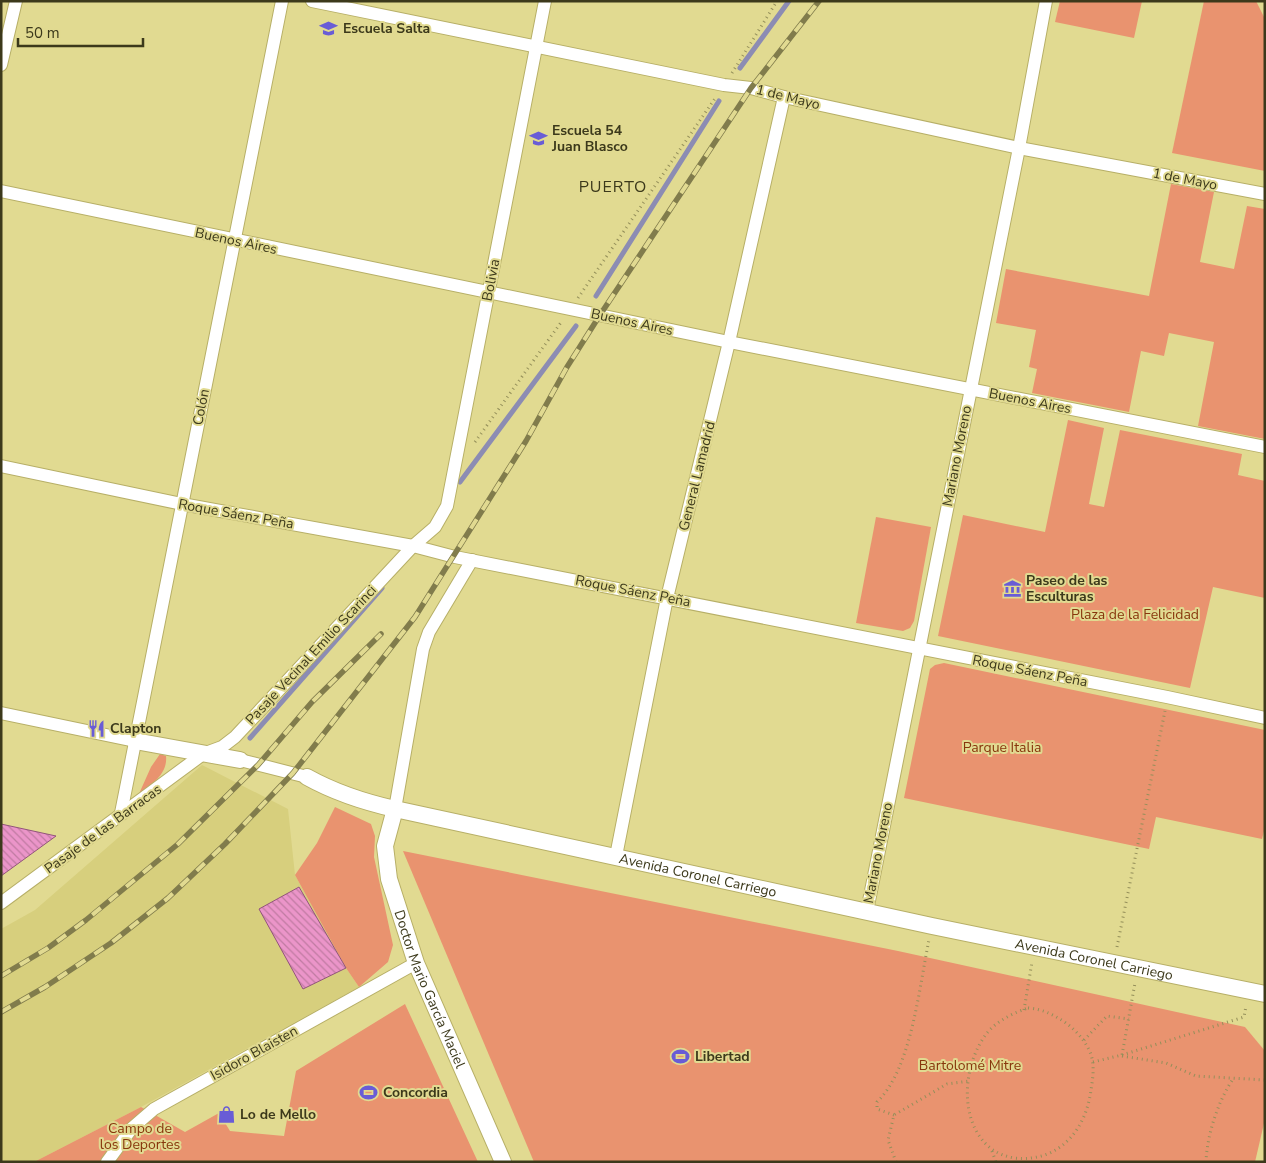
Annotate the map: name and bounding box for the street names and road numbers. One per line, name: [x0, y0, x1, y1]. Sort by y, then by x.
street label: 1 de Mayo: [754, 80, 822, 114]
street label: 1 de Mayo: [1151, 163, 1219, 195]
street label: Buenos Aires: [193, 223, 279, 259]
street label: Bolivia: [478, 257, 504, 303]
street label: Buenos Aires: [589, 304, 675, 340]
street label: Buenos Aires: [987, 384, 1073, 418]
street label: Colón: [188, 387, 214, 427]
street label: Mariano Moreno: [938, 404, 976, 508]
street label: General Lamadrid: [674, 419, 720, 533]
street label: Roque Sáenz Peña: [177, 494, 295, 534]
street label: Roque Sáenz Peña: [574, 571, 692, 611]
street label: Pasaje Vecinal Emilio Scarinci: [241, 581, 381, 729]
street label: Roque Sáenz Peña: [971, 651, 1089, 691]
street label: Pasaje de las Barracas: [41, 780, 166, 878]
street label: Mariano Moreno: [859, 801, 897, 905]
street label: Avenida Coronel Carriego: [617, 849, 779, 901]
street label: Doctor Mario García Maciel: [390, 907, 471, 1072]
street label: Avenida Coronel Carriego: [1013, 934, 1175, 985]
street label: Isidoro Blaisten: [207, 1021, 301, 1085]

